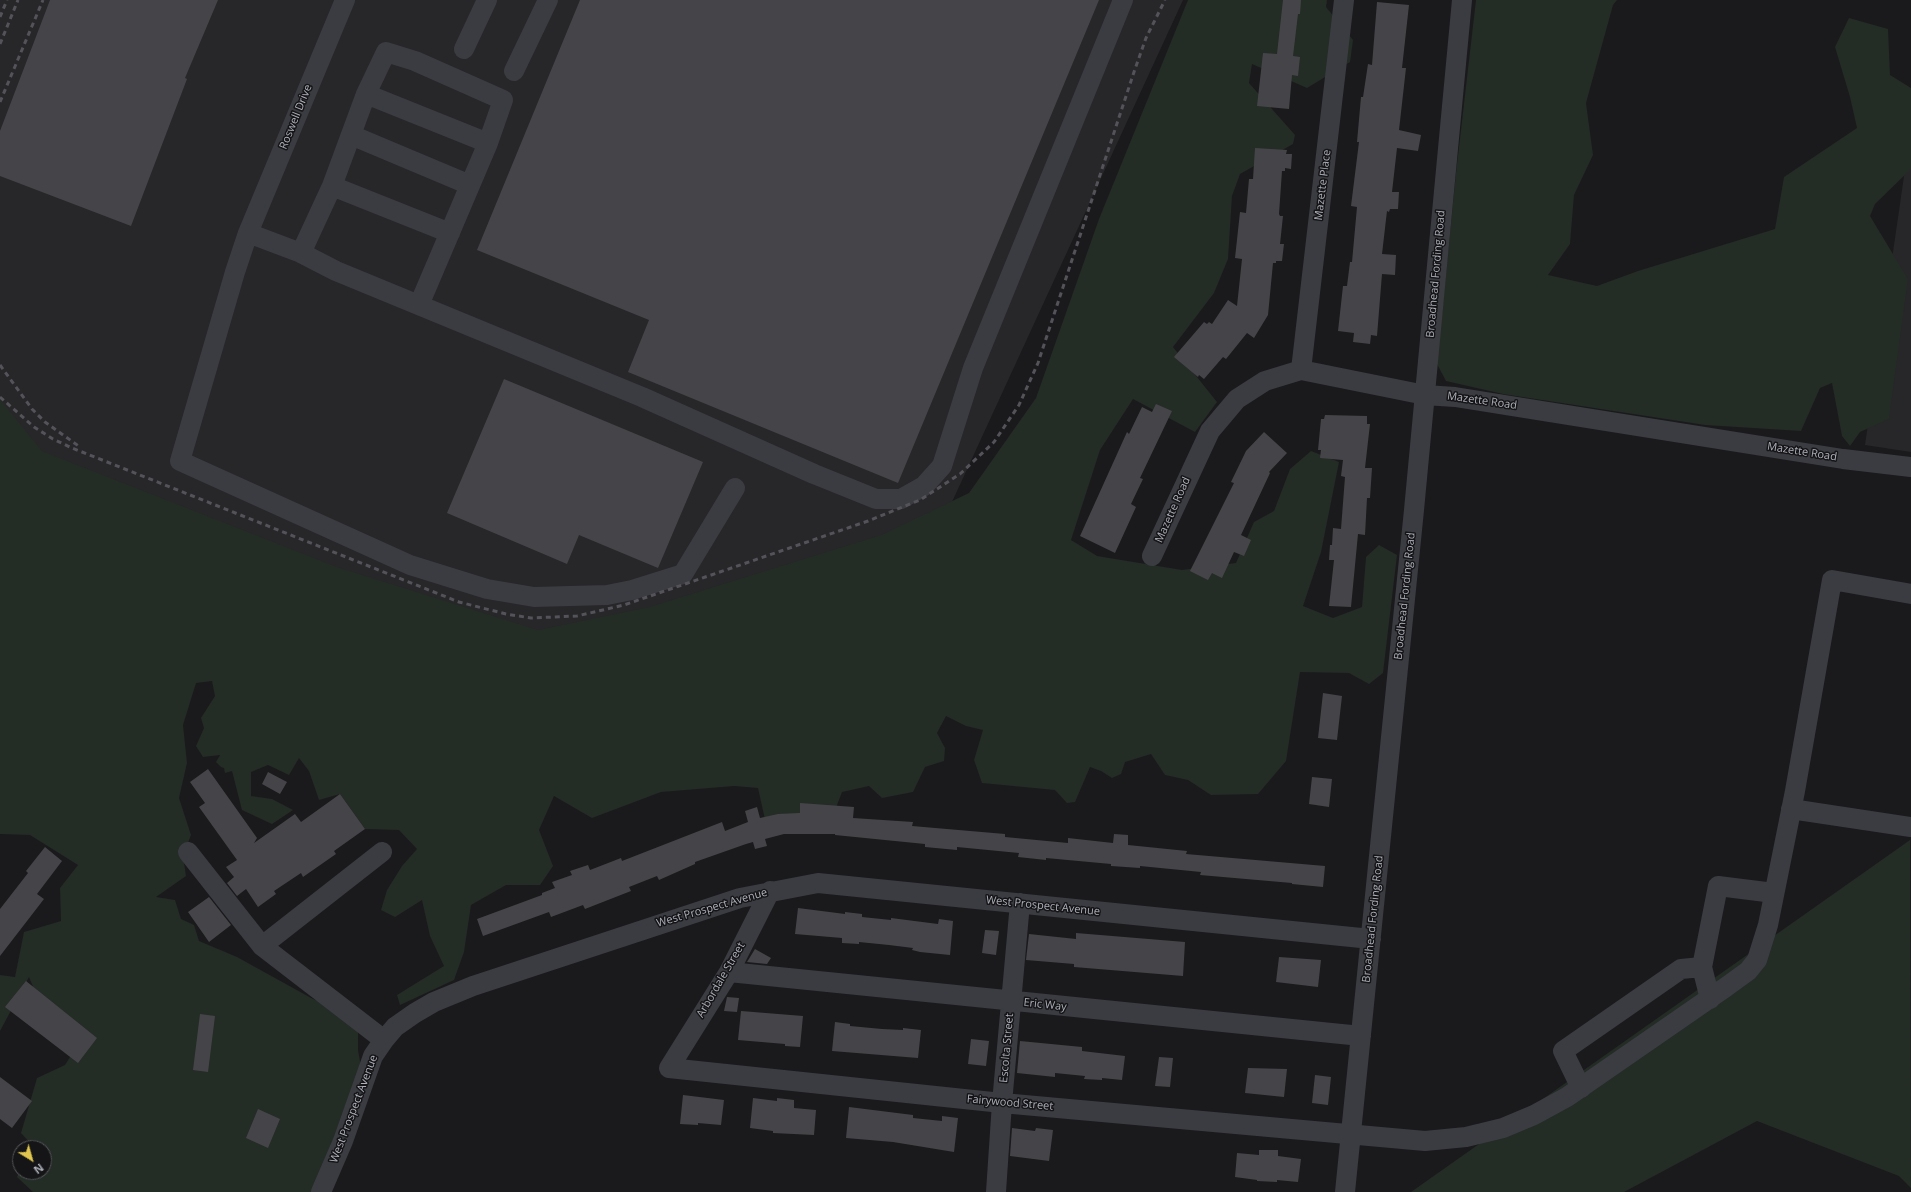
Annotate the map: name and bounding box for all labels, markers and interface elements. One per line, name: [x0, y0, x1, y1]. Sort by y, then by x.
street label: Roswell Drive: [277, 83, 315, 151]
street label: Mazette Place: [1312, 149, 1334, 221]
street label: Broadhead Fording Road: [1424, 210, 1448, 338]
street label: Mazette Road: [1446, 390, 1518, 412]
street label: Mazette Road: [1766, 440, 1838, 464]
street label: Mazette Road: [1153, 475, 1193, 545]
street label: Broadhead Fording Road: [1392, 532, 1418, 660]
street label: Broadhead Fording Road: [1360, 855, 1386, 983]
street label: West Prospect Avenue: [655, 886, 769, 930]
street label: West Prospect Avenue: [985, 893, 1101, 919]
street label: Arbordale Street: [694, 940, 748, 1020]
street label: Eric Way: [1023, 996, 1067, 1014]
street label: Escolta Street: [997, 1013, 1017, 1083]
street label: West Prospect Avenue: [327, 1053, 381, 1165]
street label: Fairywood Street: [966, 1093, 1054, 1113]
north arrow: [12, 1140, 52, 1180]
text: N: [31, 1160, 47, 1178]

